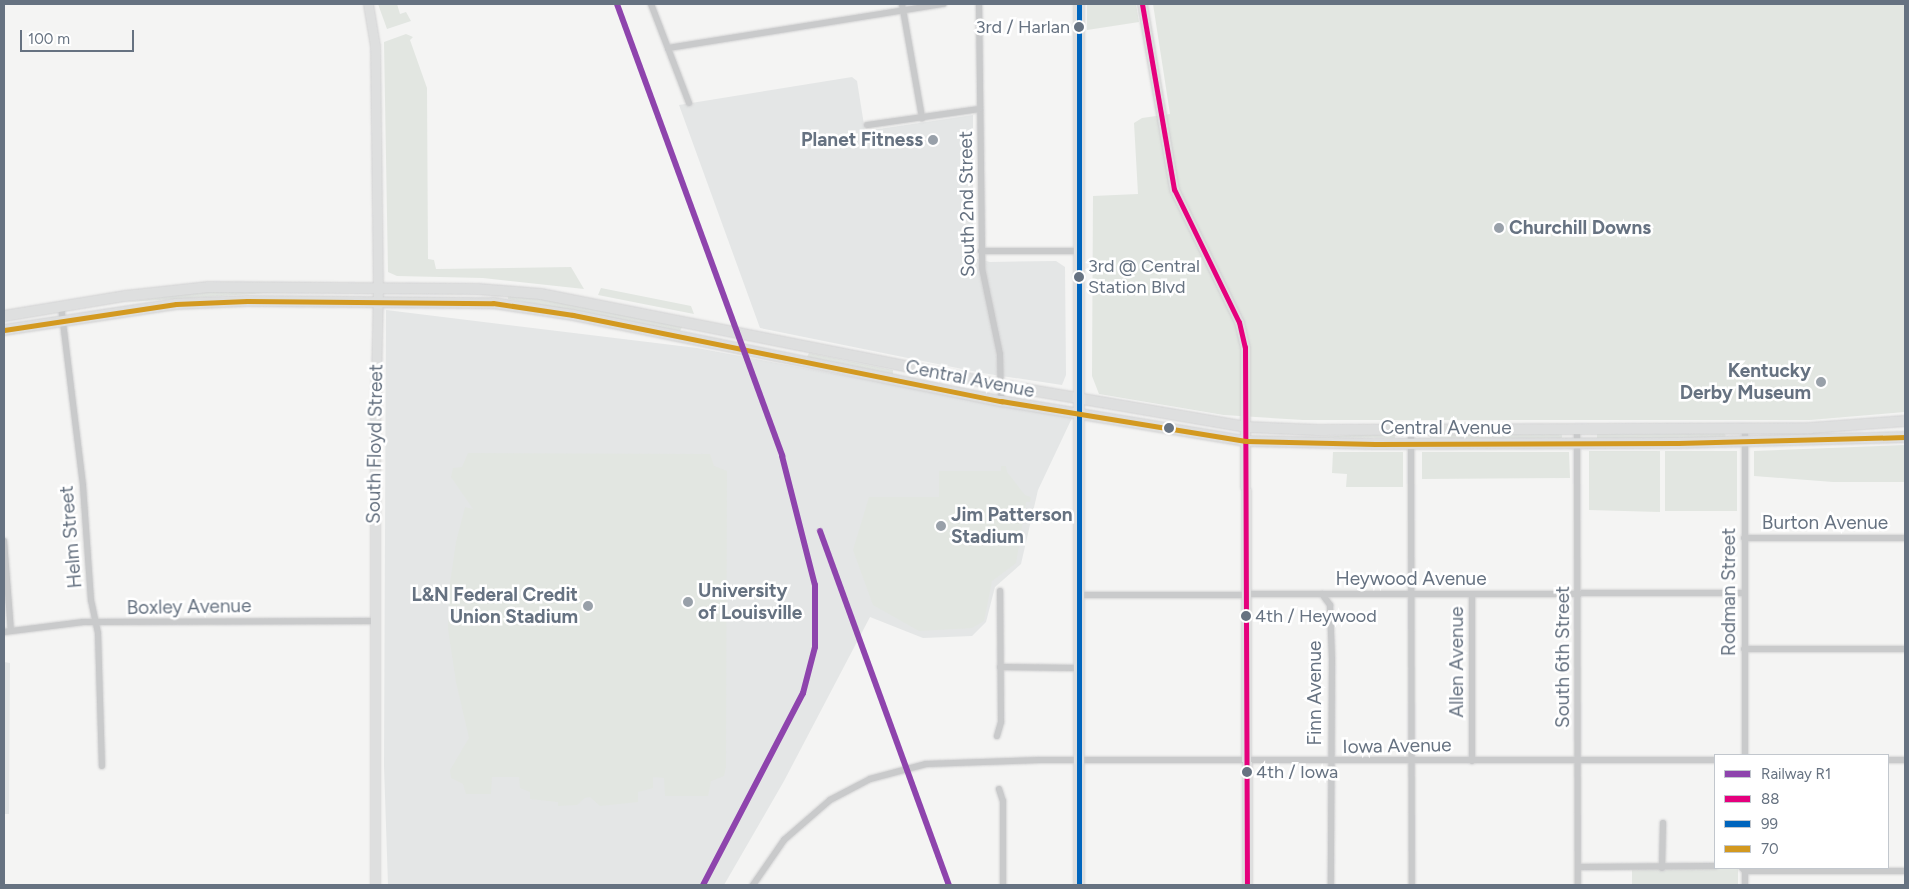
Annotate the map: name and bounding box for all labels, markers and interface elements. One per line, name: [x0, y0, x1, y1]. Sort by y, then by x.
place label: 3rd / Harlan: [976, 16, 1070, 38]
scale bar: [22, 20, 136, 52]
marker: 3rd / Harlan: [1074, 22, 1084, 32]
text: 100 m: [28, 30, 70, 48]
place label: Planet Fitness: [801, 129, 923, 151]
street label: South 2nd Street: [954, 131, 980, 277]
marker: Planet Fitness: [927, 134, 939, 146]
place label: Churchill Downs: [1509, 217, 1651, 239]
marker: Churchill Downs: [1493, 222, 1505, 234]
place label: 3rd @ Central Station Blvd: [1088, 256, 1200, 298]
marker: 3rd @ Central Station Blvd: [1074, 272, 1084, 282]
street label: Central Avenue: [903, 355, 1037, 403]
place label: Kentucky Derby Museum: [1680, 360, 1811, 404]
street label: South Floyd Street: [362, 364, 388, 524]
marker: Kentucky Derby Museum: [1815, 376, 1827, 388]
street label: Central Avenue: [1380, 417, 1512, 439]
unlabelled marker: [1164, 423, 1174, 433]
street label: Helm Street: [55, 485, 87, 589]
place label: Jim Patterson Stadium: [951, 504, 1072, 548]
street label: Burton Avenue: [1762, 512, 1888, 534]
marker: Jim Patterson Stadium: [935, 520, 947, 532]
street label: Rodman Street: [1718, 528, 1740, 656]
street label: Heywood Avenue: [1335, 568, 1487, 590]
place label: University of Louisville: [698, 580, 802, 624]
place label: L&N Federal Credit Union Stadium: [412, 584, 578, 628]
street label: South 6th Street: [1552, 586, 1574, 728]
street label: Boxley Avenue: [126, 595, 252, 619]
marker: University of Louisville: [682, 596, 694, 608]
marker: L&N Federal Credit Union Stadium: [582, 600, 594, 612]
place label: 4th / Heywood: [1255, 605, 1377, 627]
street label: Allen Avenue: [1446, 606, 1468, 718]
marker: 4th / Heywood: [1241, 611, 1251, 621]
street label: Finn Avenue: [1304, 641, 1326, 745]
street label: Iowa Avenue: [1342, 734, 1452, 758]
legend: [1714, 754, 1889, 869]
place label: 4th / Iowa: [1256, 761, 1338, 783]
text: Railway R1: [1761, 765, 1831, 783]
marker: 4th / Iowa: [1242, 767, 1252, 777]
text: 88: [1761, 790, 1779, 808]
text: 99: [1761, 815, 1778, 833]
text: 70: [1761, 840, 1779, 858]

